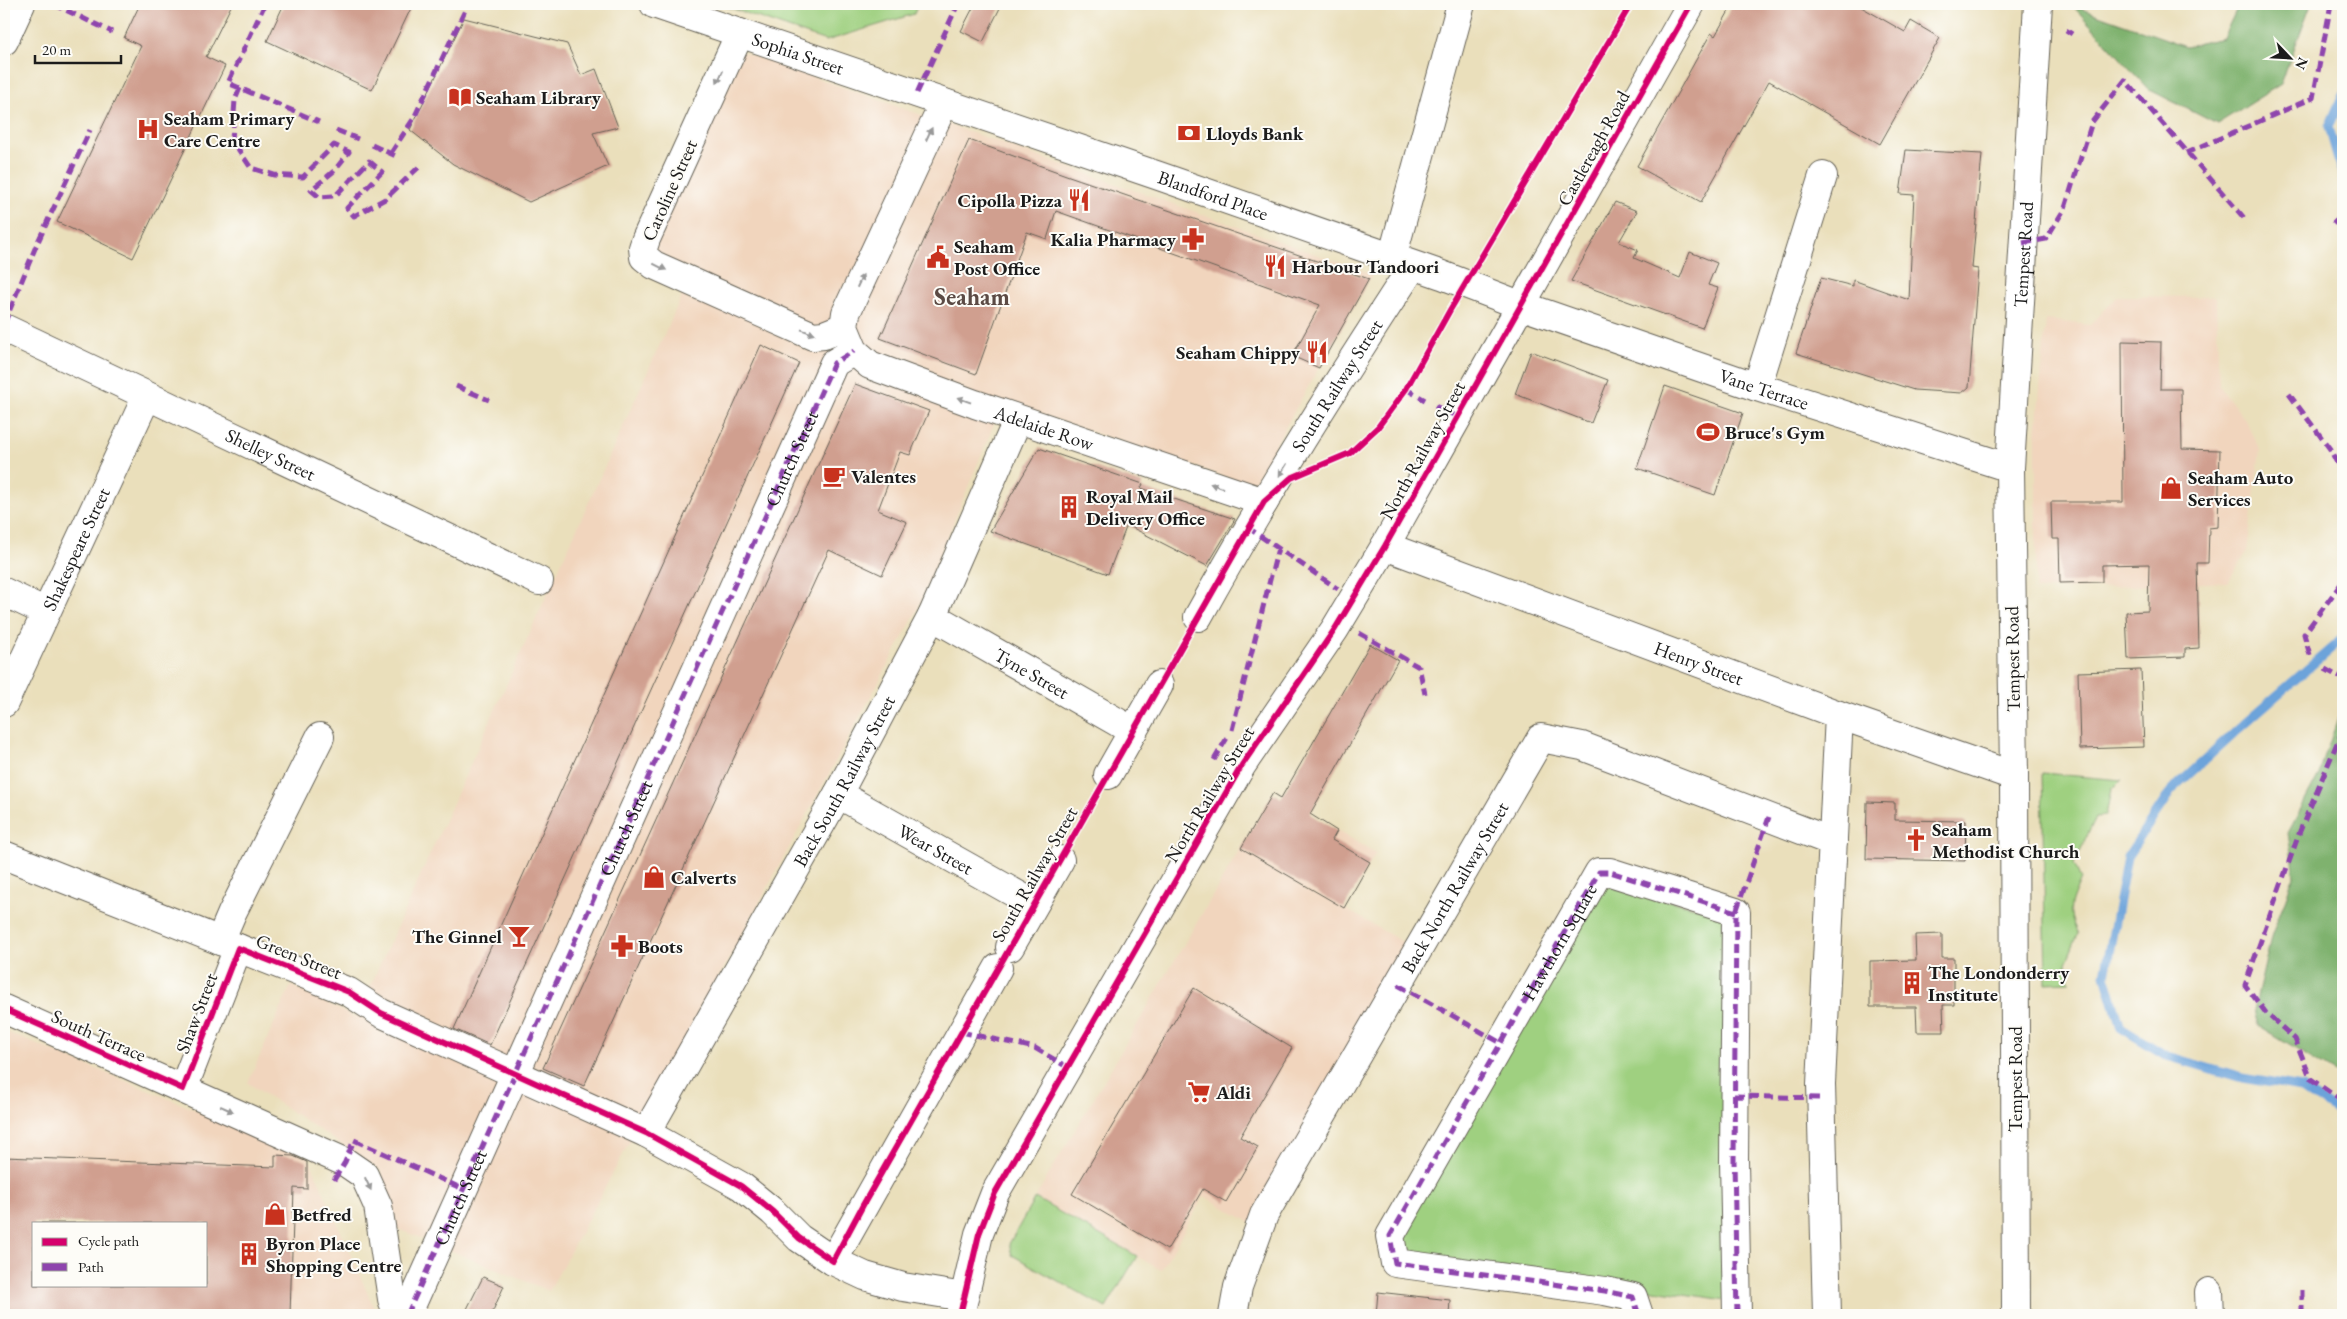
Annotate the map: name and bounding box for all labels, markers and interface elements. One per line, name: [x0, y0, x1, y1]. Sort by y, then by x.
street label: Sophia Street: [748, 26, 847, 81]
scale bar: [35, 32, 121, 64]
north arrow: [2264, 32, 2314, 82]
text: 20 m: [42, 40, 71, 59]
text: N: [2291, 55, 2312, 73]
one-way arrow: [716, 70, 724, 84]
library icon: Seaham Library: [447, 84, 473, 110]
place label: Seaham Library: [476, 85, 602, 110]
street label: Castlereagh Road: [1551, 86, 1636, 210]
place label: Seaham Primary Care Centre: [164, 106, 295, 153]
hospital icon: Seaham Primary Care Centre: [135, 116, 161, 142]
bank icon: Lloyds Bank: [1176, 120, 1202, 146]
place label: Lloyds Bank: [1206, 121, 1304, 146]
one-way arrow: [926, 127, 934, 141]
street label: Caroline Street: [636, 135, 703, 245]
street label: Blandford Place: [1155, 165, 1272, 226]
restaurant icon: Cipolla Pizza: [1066, 187, 1092, 213]
place label: Cipolla Pizza: [957, 188, 1063, 213]
street label: Tempest Road: [2008, 200, 2039, 308]
pharmacy icon: Kalia Pharmacy: [1180, 226, 1206, 252]
place label: Kalia Pharmacy: [1050, 227, 1177, 252]
place label: Seaham Post Office: [954, 234, 1040, 281]
public building icon: Seaham Post Office: [925, 244, 951, 270]
restaurant icon: Harbour Tandoori: [1262, 253, 1288, 279]
place label: Harbour Tandoori: [1292, 254, 1440, 279]
one-way arrow: [652, 263, 667, 271]
one-way arrow: [856, 274, 865, 289]
district label: Seaham: [934, 281, 1010, 312]
street label: South Railway Street: [1286, 314, 1388, 457]
one-way arrow: [801, 329, 816, 337]
restaurant icon: Seaham Chippy: [1304, 339, 1330, 365]
place label: Seaham Chippy: [1176, 340, 1301, 365]
street label: Vane Terrace: [1716, 363, 1812, 416]
street label: North Railway Street: [1374, 377, 1471, 524]
one-way arrow: [956, 396, 971, 404]
street label: Adelaide Row: [990, 399, 1098, 457]
street label: Church Street: [759, 406, 824, 510]
sports icon: Bruce's Gym: [1695, 419, 1721, 445]
place label: Bruce's Gym: [1725, 420, 1826, 445]
street label: Shelley Street: [221, 423, 319, 487]
cafe icon: Valentes: [821, 463, 847, 489]
one-way arrow: [1279, 463, 1288, 476]
place label: Valentes: [851, 464, 916, 489]
place label: Seaham Auto Services: [2188, 465, 2294, 512]
shop icon: Seaham Auto Services: [2158, 475, 2184, 501]
one-way arrow: [1210, 482, 1225, 489]
street label: Shakespeare Street: [37, 484, 116, 615]
place label: Royal Mail Delivery Office: [1086, 484, 1205, 531]
building icon: Royal Mail Delivery Office: [1056, 494, 1082, 520]
street label: Tempest Road: [1999, 605, 2026, 712]
street label: Henry Street: [1651, 635, 1747, 691]
street label: Tyne Street: [990, 642, 1073, 705]
street label: Back South Railway Street: [787, 691, 901, 871]
street label: North Railway Street: [1159, 722, 1260, 867]
street label: Church Street: [594, 776, 658, 880]
street label: Back North Railway Street: [1395, 797, 1514, 978]
street label: South Railway Street: [986, 802, 1083, 946]
place label: Seaham Methodist Church: [1932, 817, 2080, 864]
street label: Wear Street: [893, 818, 978, 880]
church icon: Seaham Methodist Church: [1903, 827, 1929, 853]
shop icon: Calverts: [641, 864, 667, 890]
place label: Calverts: [671, 865, 736, 890]
street label: Hawthorn Square: [1516, 879, 1603, 1005]
bar icon: The Ginnel: [506, 923, 532, 949]
place label: The Ginnel: [412, 924, 503, 949]
street label: Green Street: [252, 928, 345, 985]
pharmacy icon: Boots: [609, 933, 635, 959]
place label: Boots: [638, 934, 683, 959]
place label: The Londonderry Institute: [1928, 960, 2070, 1007]
street label: Shaw Street: [170, 969, 223, 1057]
building icon: The Londonderry Institute: [1899, 970, 1925, 996]
street label: South Terrace: [48, 1003, 150, 1067]
street label: Tempest Road: [2003, 1026, 2028, 1132]
supermarket icon: Aldi: [1186, 1079, 1212, 1105]
place label: Aldi: [1215, 1080, 1251, 1105]
one-way arrow: [220, 1106, 234, 1114]
street label: Church Street: [428, 1145, 493, 1250]
one-way arrow: [364, 1177, 372, 1191]
shop icon: Betfred: [262, 1201, 288, 1227]
place label: Betfred: [292, 1202, 352, 1227]
legend: [32, 1222, 208, 1286]
text: Cycle path: [78, 1231, 140, 1250]
place label: Byron Place Shopping Centre: [266, 1231, 401, 1278]
building icon: Byron Place Shopping Centre: [236, 1241, 262, 1267]
text: Path: [78, 1257, 104, 1276]

